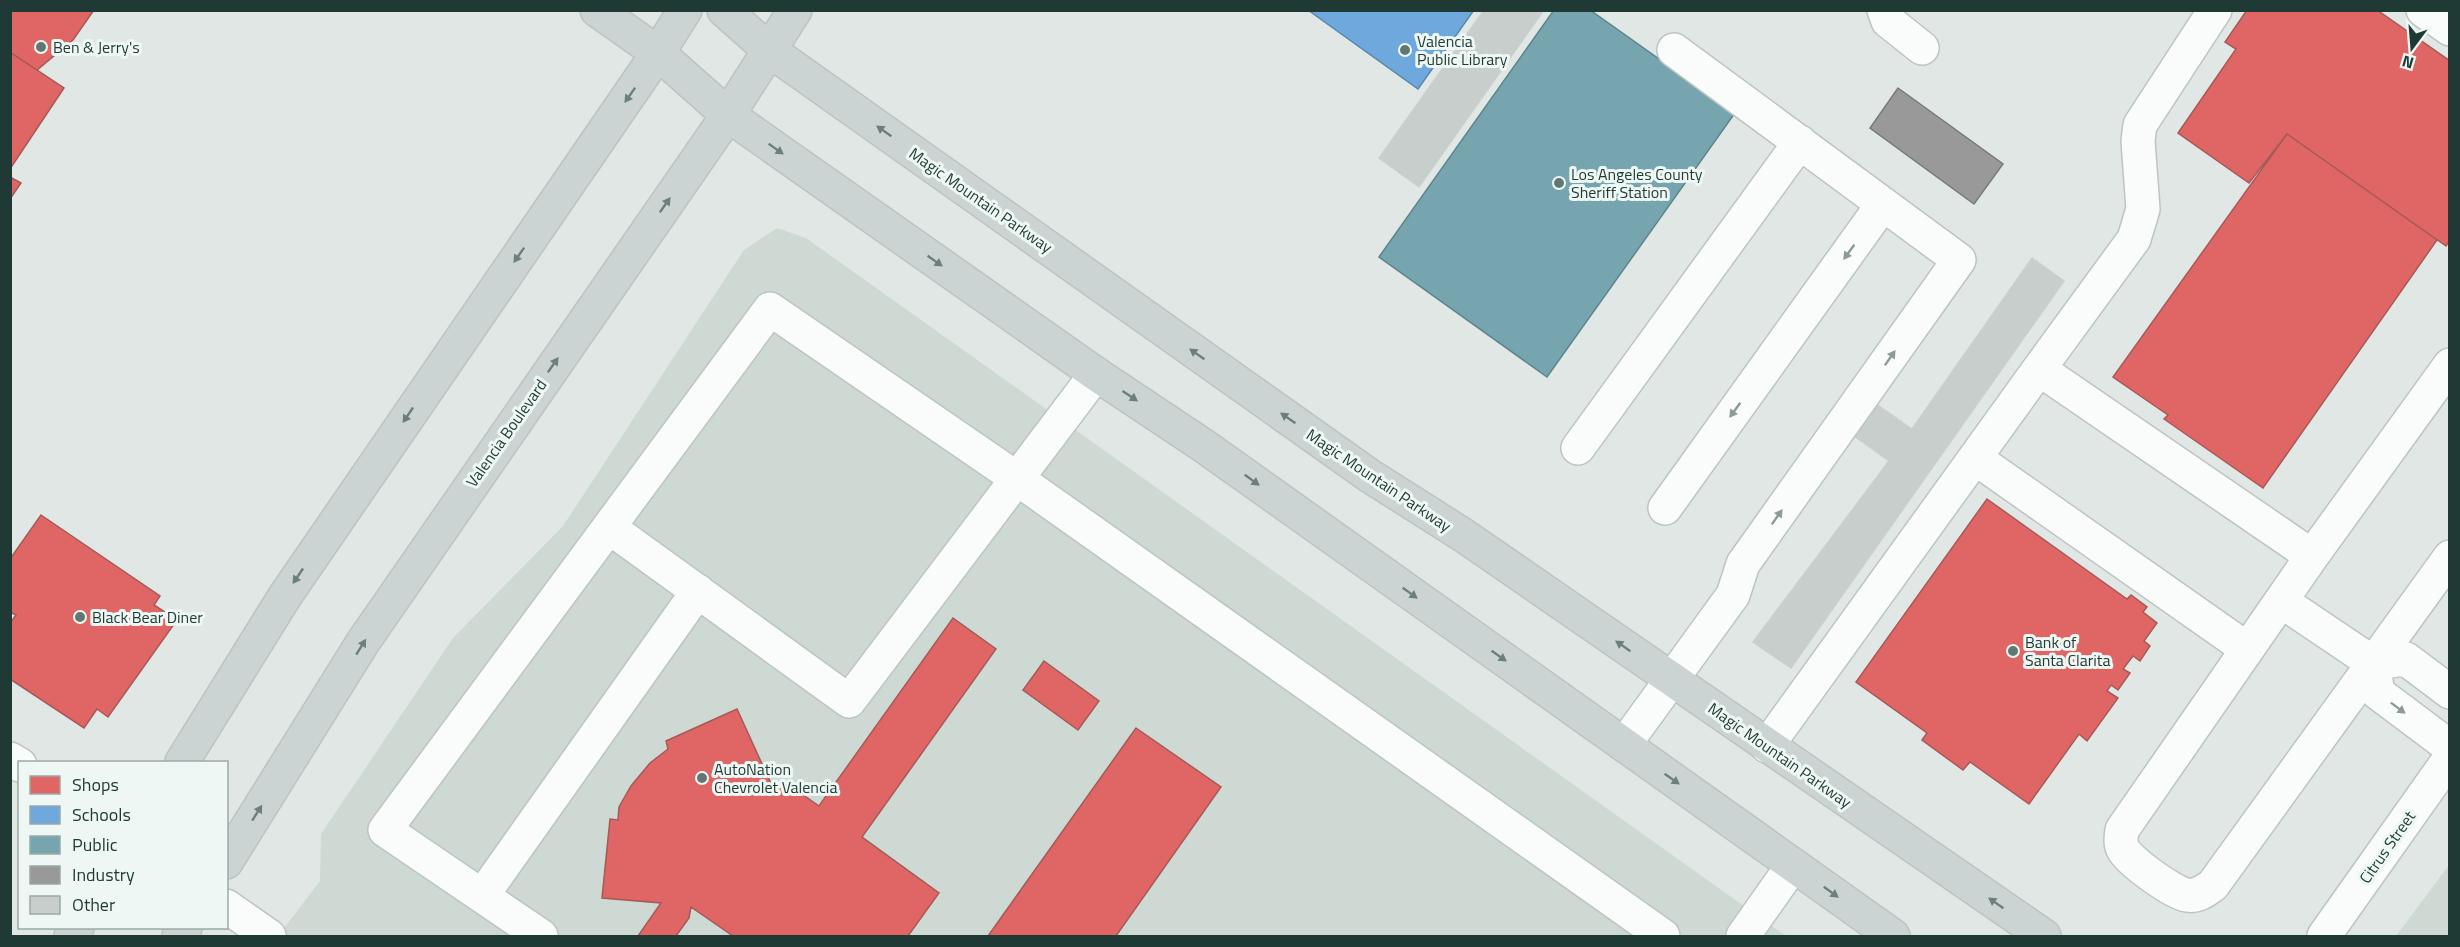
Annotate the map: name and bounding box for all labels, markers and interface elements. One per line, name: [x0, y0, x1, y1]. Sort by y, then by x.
north arrow: [2382, 18, 2442, 78]
place label: Valencia Public Library: [1417, 29, 1508, 71]
place label: Ben & Jerry's: [53, 35, 140, 59]
marker: Ben & Jerry's: [34, 40, 48, 54]
marker: Valencia Public Library: [1398, 43, 1412, 57]
text: N: [2399, 49, 2417, 75]
one-way arrow: [624, 86, 636, 102]
one-way arrow: [877, 125, 893, 137]
street label: Magic Mountain Parkway: [904, 141, 1058, 259]
one-way arrow: [767, 143, 783, 155]
place label: Los Angeles County Sheriff Station: [1571, 162, 1703, 204]
marker: Los Angeles County Sheriff Station: [1552, 176, 1566, 190]
one-way arrow: [659, 197, 671, 213]
one-way arrow: [1843, 243, 1855, 259]
one-way arrow: [513, 246, 525, 262]
one-way arrow: [927, 255, 943, 266]
one-way arrow: [1190, 348, 1206, 360]
one-way arrow: [1884, 350, 1896, 366]
one-way arrow: [547, 357, 559, 373]
street label: Valencia Boulevard: [460, 374, 552, 492]
one-way arrow: [1121, 391, 1138, 402]
one-way arrow: [1730, 402, 1742, 417]
one-way arrow: [403, 407, 414, 423]
one-way arrow: [1280, 412, 1296, 424]
street label: Magic Mountain Parkway: [1302, 422, 1456, 538]
one-way arrow: [1243, 474, 1259, 486]
one-way arrow: [1771, 509, 1783, 525]
one-way arrow: [292, 568, 304, 584]
one-way arrow: [1402, 587, 1418, 599]
place label: Black Bear Diner: [92, 605, 203, 629]
marker: Black Bear Diner: [73, 610, 87, 624]
place label: Bank of Santa Clarita: [2025, 630, 2110, 672]
one-way arrow: [355, 639, 366, 655]
one-way arrow: [1615, 640, 1631, 652]
marker: Bank of Santa Clarita: [2006, 644, 2020, 658]
one-way arrow: [1490, 650, 1506, 662]
street label: Magic Mountain Parkway: [1703, 696, 1857, 814]
one-way arrow: [2389, 702, 2405, 714]
place label: AutoNation Chevrolet Valencia: [714, 757, 837, 799]
legend: [18, 761, 228, 929]
text: Shops: [72, 771, 119, 798]
marker: AutoNation Chevrolet Valencia: [695, 771, 709, 785]
one-way arrow: [1663, 773, 1679, 785]
text: Schools: [72, 801, 131, 828]
one-way arrow: [252, 805, 263, 821]
street label: Citrus Street: [2353, 805, 2421, 888]
text: Public: [72, 831, 118, 858]
text: Industry: [72, 861, 135, 888]
one-way arrow: [1822, 886, 1838, 898]
text: Other: [72, 891, 115, 918]
one-way arrow: [1988, 897, 2004, 909]

